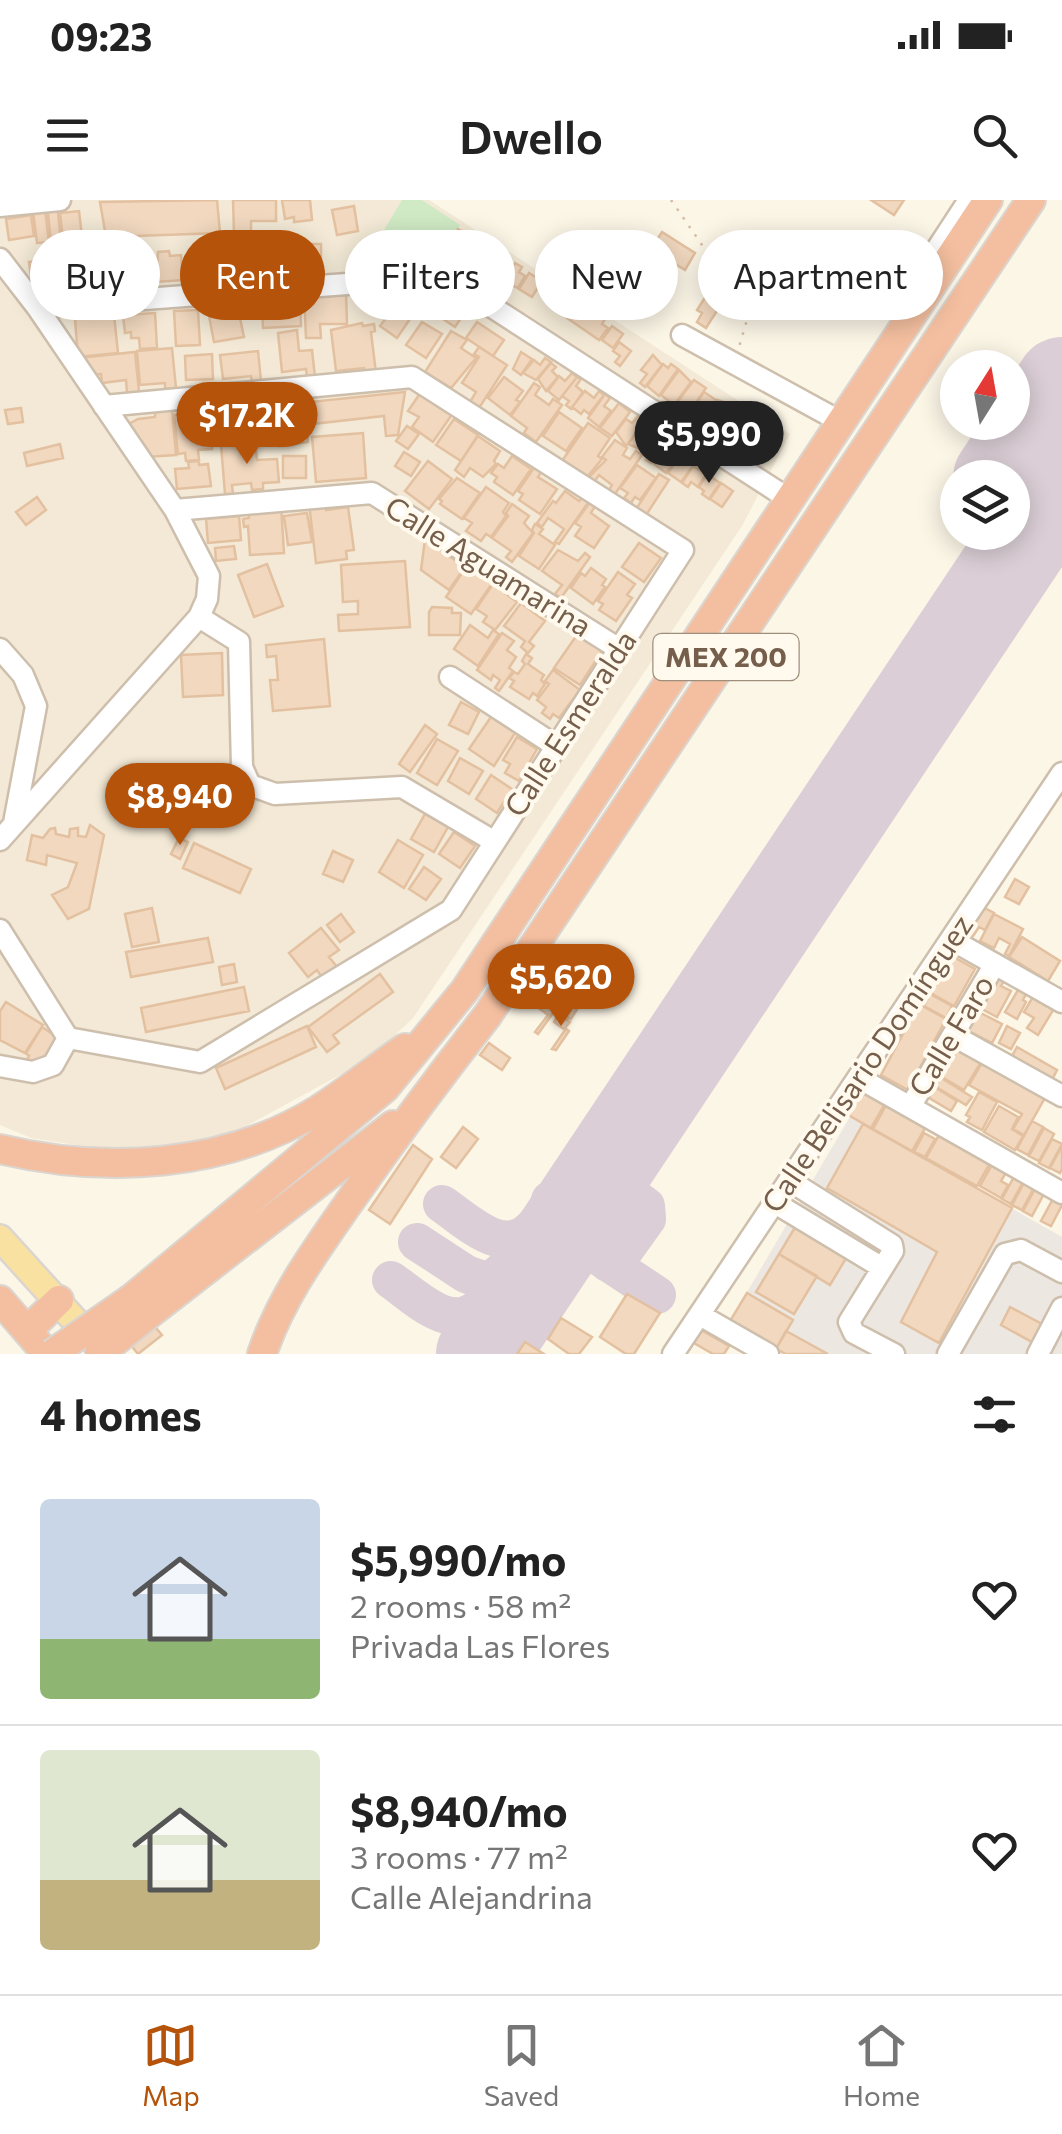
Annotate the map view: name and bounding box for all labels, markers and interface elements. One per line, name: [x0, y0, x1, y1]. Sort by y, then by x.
text: 09:23: [50, 12, 153, 59]
icon: menu: [40, 108, 95, 163]
text: Dwello: [459, 108, 603, 163]
icon: search: [967, 108, 1022, 163]
chip: Buy: [30, 230, 160, 320]
chip: Rent: [180, 230, 325, 320]
chip: Filters: [345, 230, 515, 320]
chip: New: [535, 230, 678, 320]
chip: Apartment: [698, 230, 943, 320]
north arrow: [940, 350, 1030, 440]
map controls: [940, 350, 1030, 550]
pin: $17.2K: [166, 382, 328, 467]
text: $17.2K: [199, 394, 295, 434]
pin: $5,990: [628, 401, 790, 486]
text: $5,990: [657, 413, 761, 453]
button: layers: [940, 460, 1030, 550]
street label: Calle Aguamarina: [379, 487, 599, 643]
street label: Calle Esmeralda: [495, 623, 643, 823]
road number: MEX 200: [654, 634, 798, 680]
pin: $8,940: [99, 763, 261, 848]
text: $8,940: [127, 775, 233, 815]
street label: Calle Belisario Domínguez: [752, 907, 979, 1218]
pin: $5,620: [480, 944, 642, 1029]
text: $5,620: [510, 956, 612, 996]
street label: Calle Faro: [899, 967, 1000, 1102]
icon: filters: [967, 1387, 1022, 1442]
text: 4 homes: [40, 1388, 202, 1440]
text: $5,990/mo: [350, 1533, 566, 1585]
icon: home: [120, 1539, 240, 1659]
icon: heart: [967, 1572, 1022, 1627]
text: 2 rooms · 58 m²: [350, 1585, 571, 1625]
text: Privada Las Flores: [350, 1625, 610, 1665]
text: $8,940/mo: [350, 1784, 568, 1836]
icon: home: [120, 1790, 240, 1910]
icon: heart: [967, 1823, 1022, 1878]
text: 3 rooms · 77 m²: [350, 1836, 568, 1876]
text: Calle Alejandrina: [350, 1876, 593, 1916]
tab: Map: [142, 2018, 200, 2112]
tab: Saved: [484, 2018, 559, 2112]
tab: Home: [843, 2018, 920, 2112]

